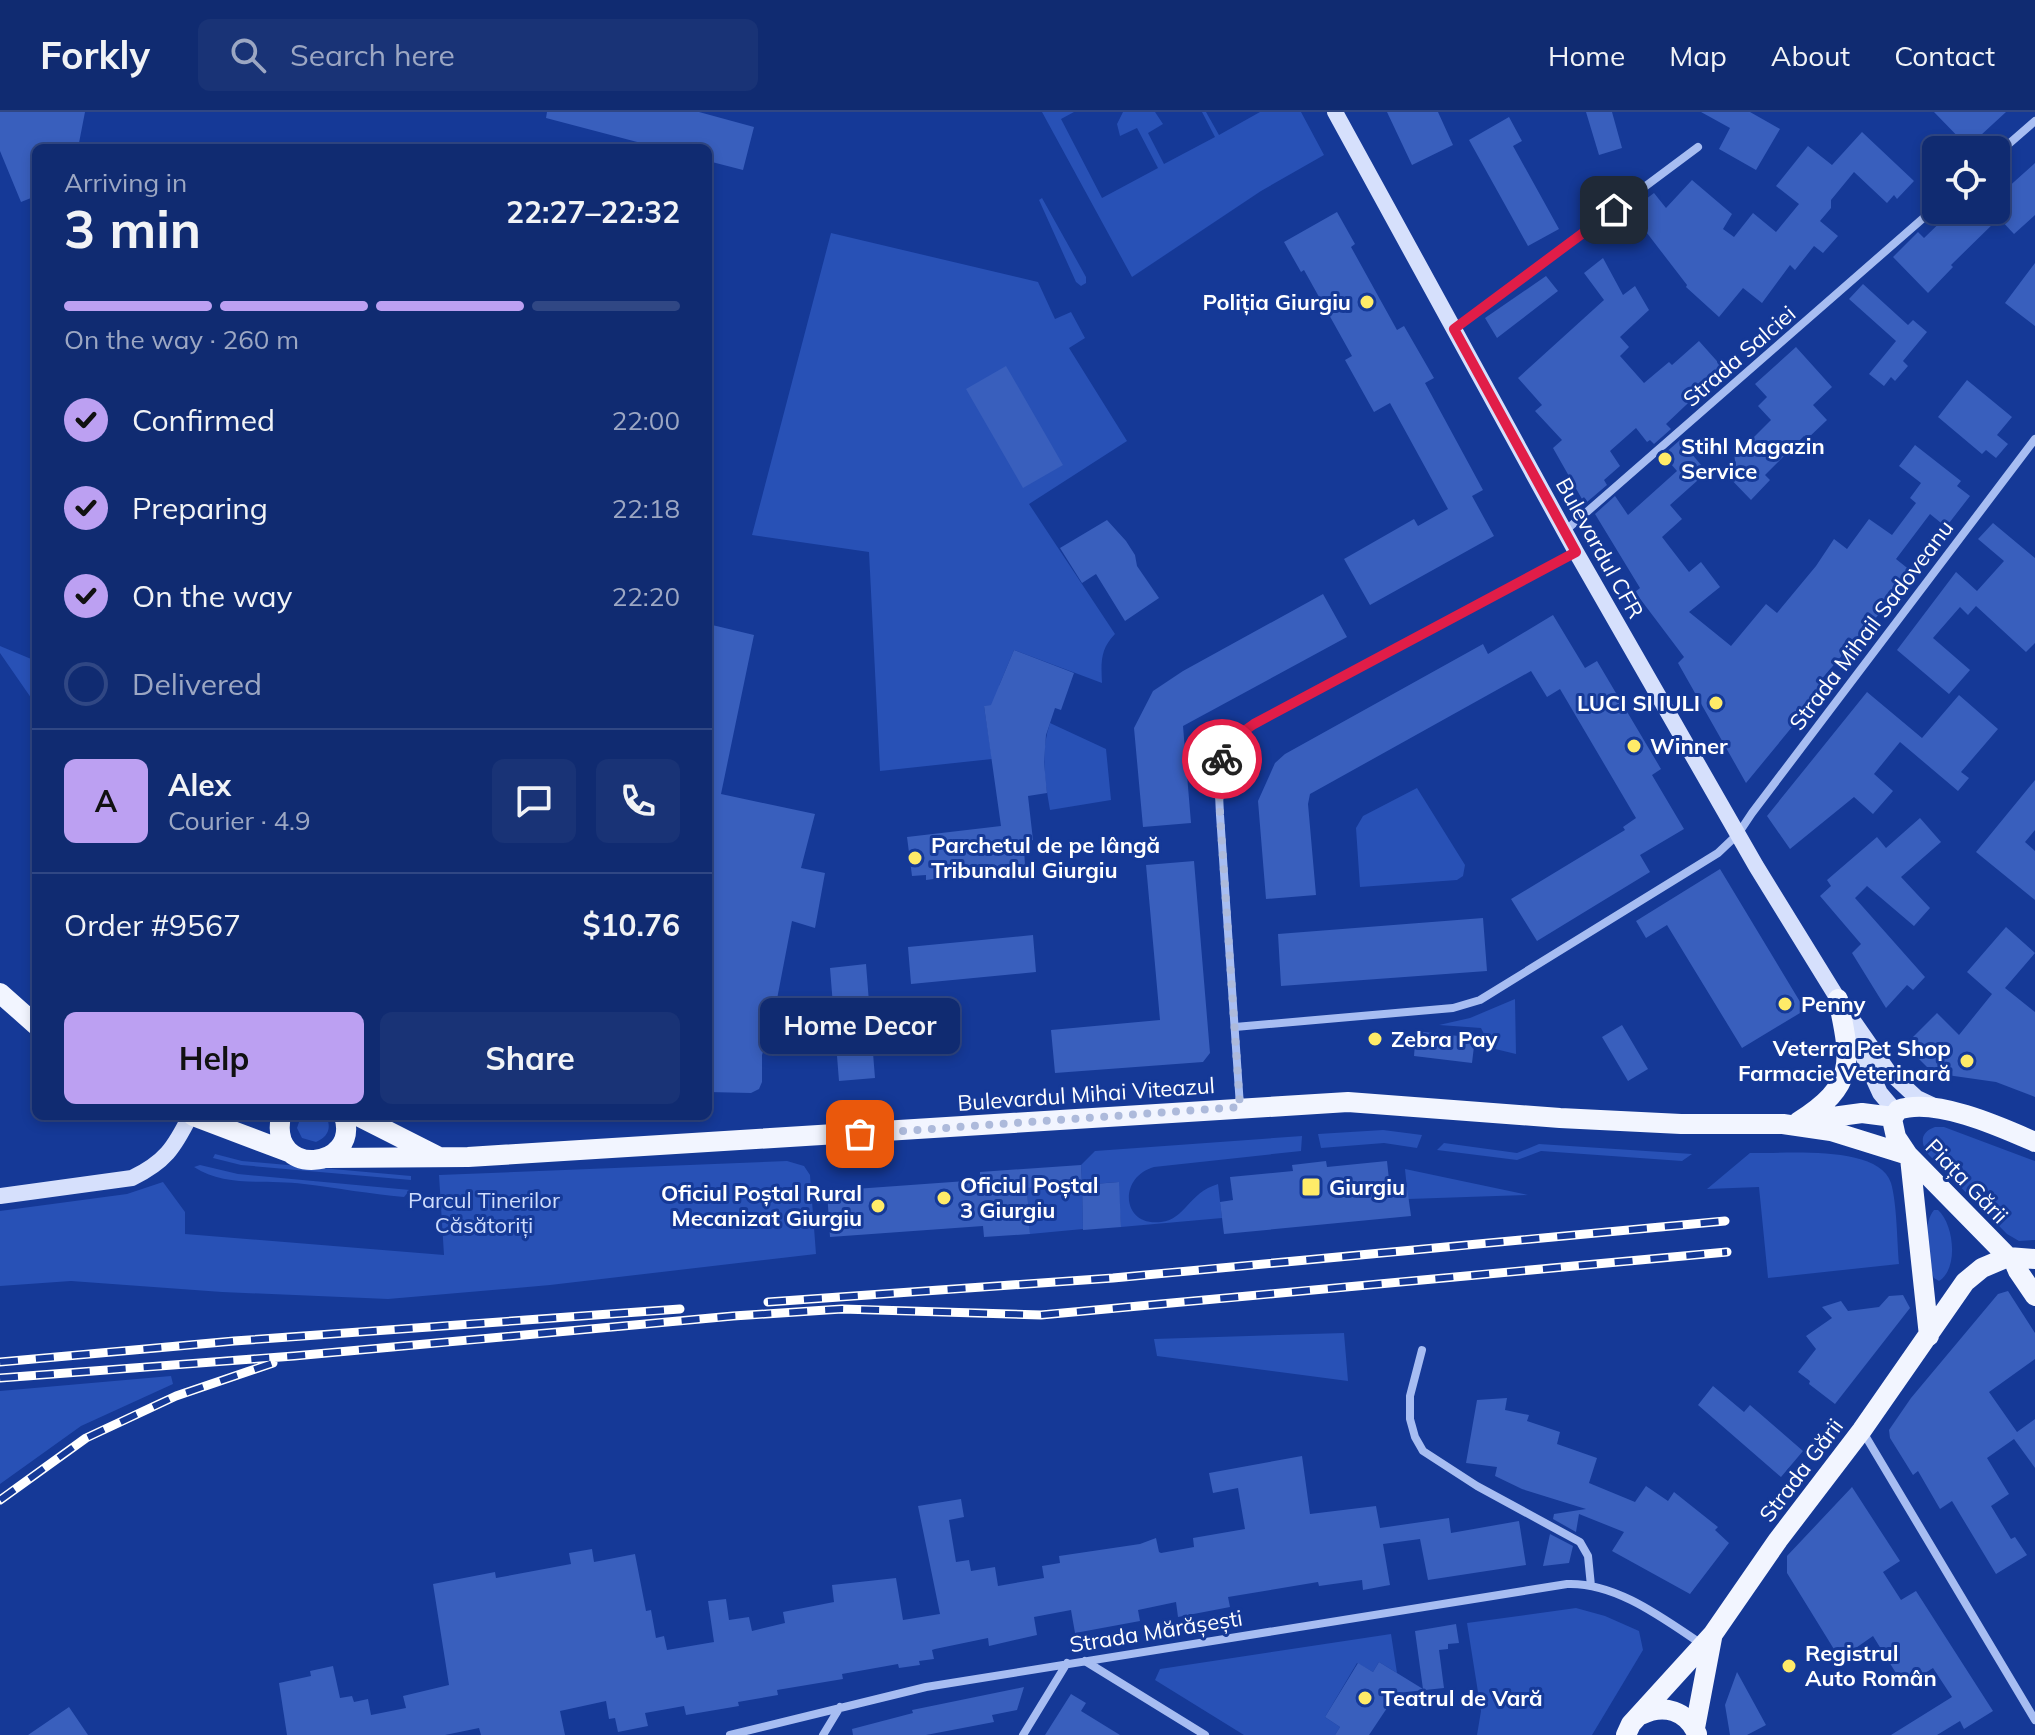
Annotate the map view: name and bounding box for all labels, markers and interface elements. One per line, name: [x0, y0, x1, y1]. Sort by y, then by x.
search box: [198, 19, 758, 91]
text: Forkly: [40, 31, 150, 79]
icon: search: [226, 33, 270, 77]
text: Search here: [290, 36, 455, 74]
text: Home: [1548, 38, 1625, 73]
text: Map: [1669, 38, 1727, 73]
text: About: [1771, 38, 1850, 73]
text: Contact: [1894, 38, 1995, 73]
map controls: [1922, 136, 2010, 224]
button: locate: [1922, 136, 2010, 224]
text: Arriving in: [64, 166, 187, 199]
pin: [1580, 176, 1648, 244]
icon: home: [1592, 188, 1636, 232]
text: 22:27–22:32: [506, 193, 680, 231]
text: 3 min: [64, 196, 201, 261]
place label: Poliția Giurgiu: [1202, 288, 1351, 316]
marker: Poliția Giurgiu: [1358, 293, 1376, 311]
street label: Strada Salciei: [1677, 299, 1801, 413]
text: On the way · 260 m: [64, 323, 299, 356]
icon: check: [64, 398, 108, 442]
text: Confirmed: [132, 401, 275, 439]
text: 22:00: [612, 404, 680, 437]
place label: Stihl Magazin Service: [1681, 432, 1825, 485]
marker: Stihl Magazin Service: [1656, 450, 1674, 468]
street label: Bulevardul CFR: [1550, 473, 1650, 623]
icon: check: [64, 486, 108, 530]
text: Preparing: [132, 489, 268, 527]
text: 22:18: [612, 492, 680, 525]
street label: Strada Mihail Sadoveanu: [1783, 514, 1959, 736]
icon: check: [64, 574, 108, 618]
text: On the way: [132, 577, 292, 615]
text: 22:20: [612, 580, 680, 613]
text: Delivered: [132, 665, 262, 703]
place label: LUCI SI IULI: [1577, 689, 1700, 717]
marker: LUCI SI IULI: [1707, 694, 1725, 712]
courier: [1182, 719, 1262, 799]
place label: Winner: [1650, 732, 1728, 760]
icon: bike: [1200, 737, 1244, 781]
marker: Winner: [1625, 737, 1643, 755]
button: chat: [492, 759, 576, 843]
button: phone: [596, 759, 680, 843]
text: Alex: [168, 766, 231, 804]
text: A: [95, 782, 117, 820]
text: Courier · 4.9: [168, 804, 311, 837]
place label: Parchetul de pe lângă Tribunalul Giurgiu: [931, 831, 1160, 884]
marker: Parchetul de pe lângă Tribunalul Giurgiu: [906, 849, 924, 867]
text: Order #9567: [64, 906, 241, 944]
text: $10.76: [583, 906, 680, 944]
place label: Penny: [1801, 990, 1866, 1018]
marker: Penny: [1776, 995, 1794, 1013]
callout: Home Decor: [760, 998, 960, 1054]
text: Home Decor: [784, 1009, 936, 1042]
button: Help: [64, 1012, 364, 1104]
button: Share: [380, 1012, 680, 1104]
place label: Zebra Pay: [1391, 1025, 1498, 1053]
marker: Zebra Pay: [1366, 1030, 1384, 1048]
place label: Veterra Pet Shop Farmacie Veterinară: [1738, 1034, 1951, 1087]
marker: Veterra Pet Shop Farmacie Veterinară: [1958, 1052, 1976, 1070]
street label: Bulevardul Mihai Viteazul: [956, 1071, 1216, 1117]
pin: [826, 1100, 894, 1168]
icon: bag: [838, 1112, 882, 1156]
street label: Piața Gării: [1920, 1133, 2014, 1229]
place label: Oficiul Poștal 3 Giurgiu: [960, 1171, 1099, 1224]
place label: Giurgiu: [1329, 1173, 1405, 1201]
marker: Giurgiu: [1300, 1176, 1322, 1198]
place label: Oficiul Poștal Rural Mecanizat Giurgiu: [661, 1179, 862, 1232]
park label: Parcul Tinerilor Căsătoriți: [408, 1186, 560, 1239]
marker: Oficiul Poștal 3 Giurgiu: [935, 1189, 953, 1207]
marker: Oficiul Poștal Rural Mecanizat Giurgiu: [869, 1197, 887, 1215]
street label: Strada Gării: [1753, 1413, 1849, 1527]
street label: Strada Mărășești: [1068, 1604, 1244, 1658]
place label: Registrul Auto Român: [1805, 1639, 1937, 1692]
marker: Registrul Auto Român: [1780, 1657, 1798, 1675]
place label: Teatrul de Vară: [1381, 1684, 1543, 1712]
marker: Teatrul de Vară: [1356, 1689, 1374, 1707]

